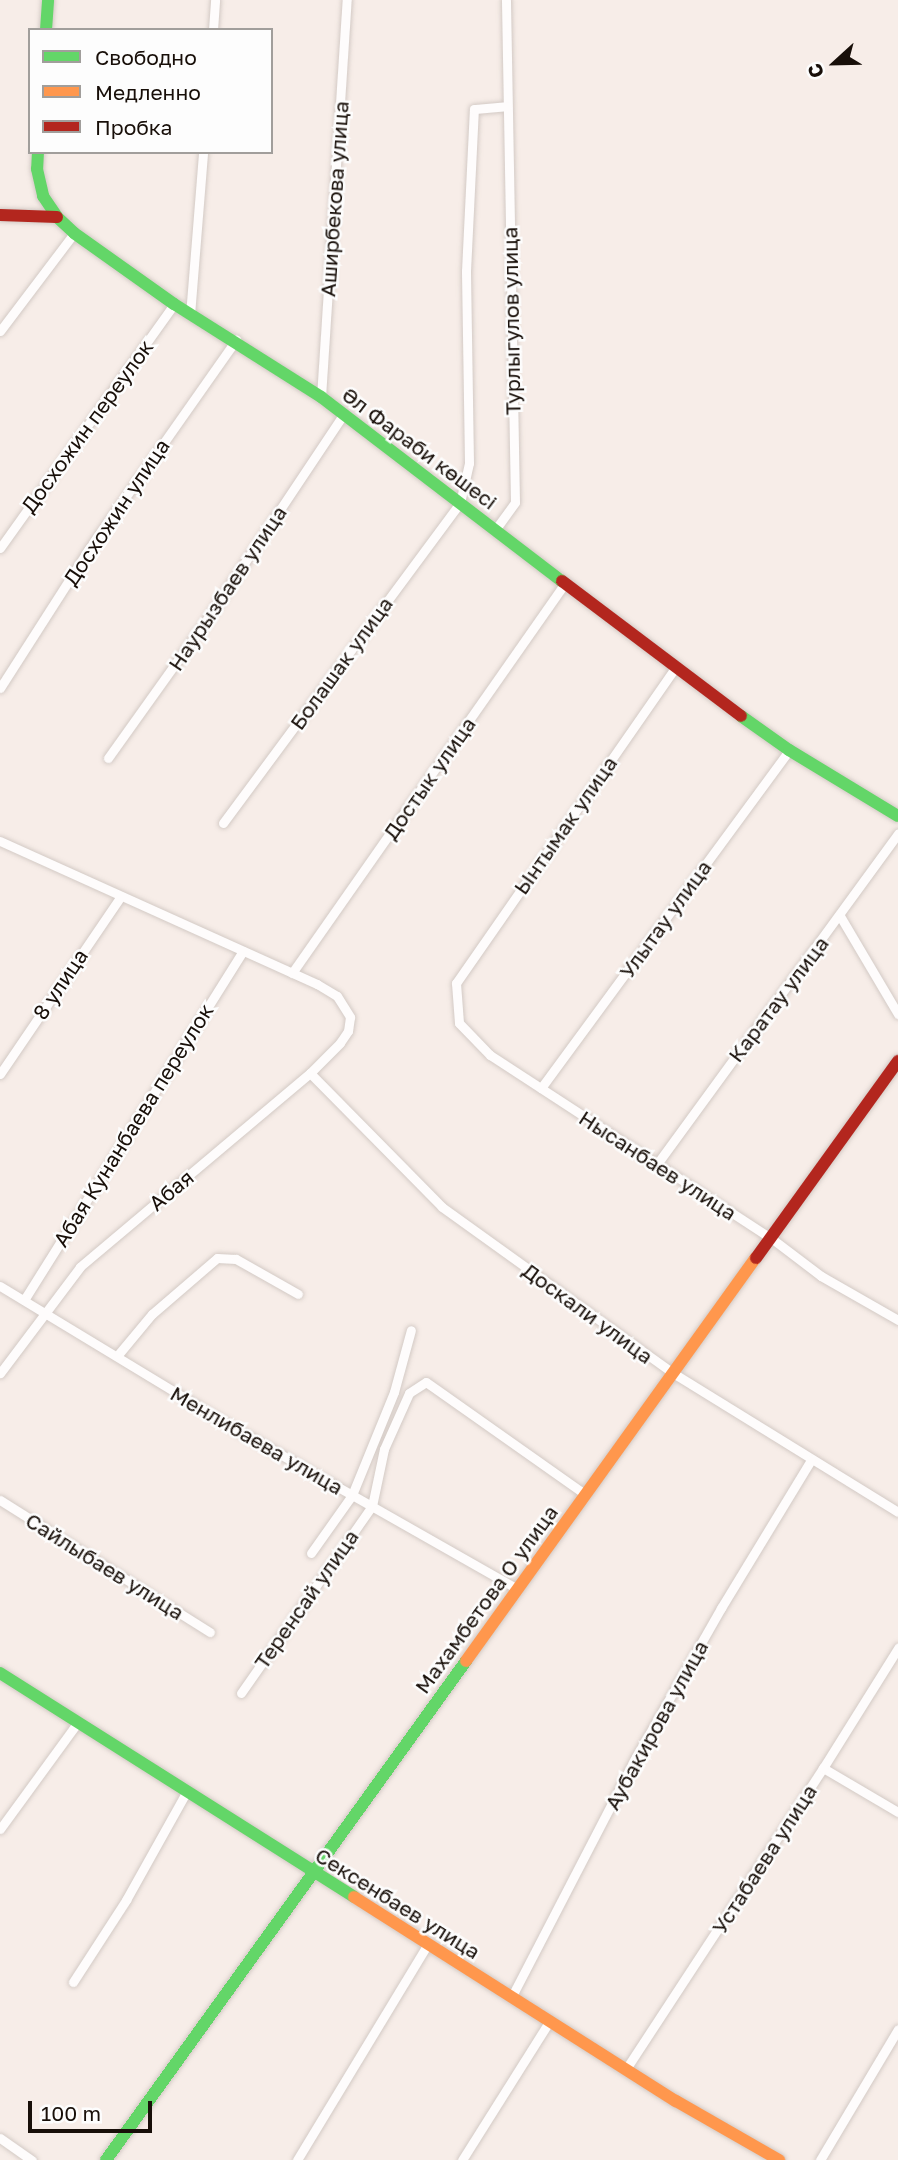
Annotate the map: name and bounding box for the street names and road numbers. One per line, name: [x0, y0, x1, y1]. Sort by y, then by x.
street label: Аширбекова улица: [315, 100, 353, 298]
street label: Турлыгулов улица: [497, 227, 525, 415]
street label: Досхожин переулок: [16, 335, 158, 517]
street label: Әл Фараби көшесі: [338, 382, 502, 514]
street label: Досхожин улица: [58, 434, 174, 590]
street label: Наурызбаев улица: [162, 501, 292, 675]
street label: Болашак улица: [284, 592, 398, 734]
street label: Достык улица: [377, 712, 481, 844]
street label: Ынтымак улица: [508, 751, 622, 899]
street label: Улытау улица: [614, 855, 716, 983]
street label: Каратау улица: [723, 931, 833, 1067]
street label: 8 улица: [27, 944, 93, 1024]
street label: Абая Кунанбаева переулок: [48, 999, 218, 1251]
street label: Нысанбаев улица: [575, 1105, 741, 1225]
street label: Абая: [144, 1164, 198, 1216]
street label: Доскали улица: [518, 1257, 658, 1369]
street label: Менлибаева улица: [166, 1380, 348, 1500]
street label: Махамбетова О улица: [409, 1500, 563, 1698]
street label: Сайлыбаев улица: [21, 1507, 189, 1625]
street label: Теренсай улица: [249, 1525, 363, 1673]
street label: Аубакирова улица: [599, 1636, 713, 1814]
street label: Устабаева улица: [706, 1780, 822, 1938]
street label: Сексенбаев улица: [311, 1842, 485, 1964]

